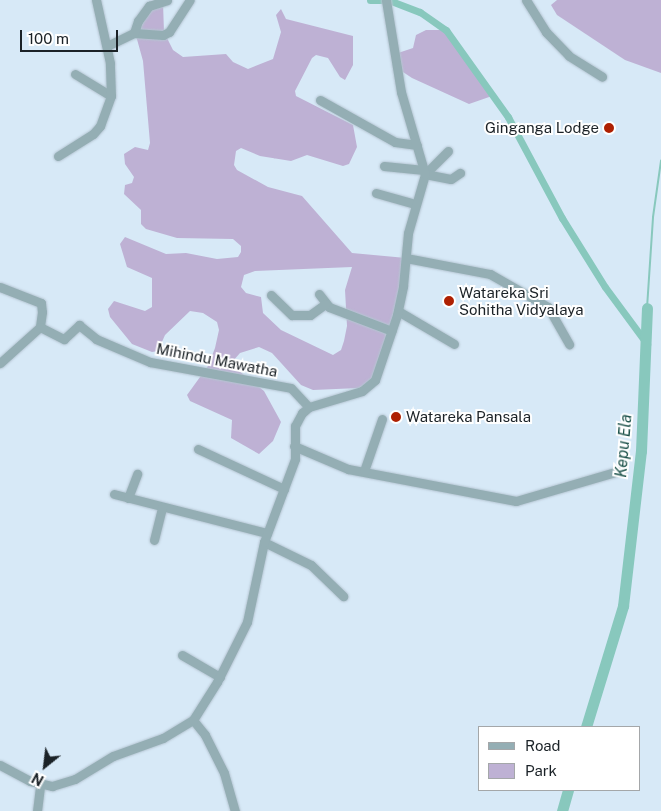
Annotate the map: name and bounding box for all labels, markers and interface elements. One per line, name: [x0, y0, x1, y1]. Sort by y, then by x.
scale bar: [22, 20, 120, 52]
text: 100 m: [28, 30, 69, 47]
place label: Ginganga Lodge: [485, 119, 599, 137]
marker: Ginganga Lodge: [603, 122, 615, 134]
place label: Watareka Sri Sohitha Vidyalaya: [459, 283, 584, 318]
marker: Watareka Sri Sohitha Vidyalaya: [443, 295, 455, 307]
street label: Mihindu Mawatha: [155, 339, 279, 381]
place label: Watareka Pansala: [406, 408, 531, 426]
marker: Watareka Pansala: [390, 411, 402, 423]
water label: Kepu Ela: [612, 414, 636, 478]
legend: [478, 726, 641, 791]
text: Road: [525, 737, 561, 754]
north arrow: [20, 741, 70, 791]
text: Park: [525, 762, 557, 779]
text: N: [29, 769, 46, 789]

